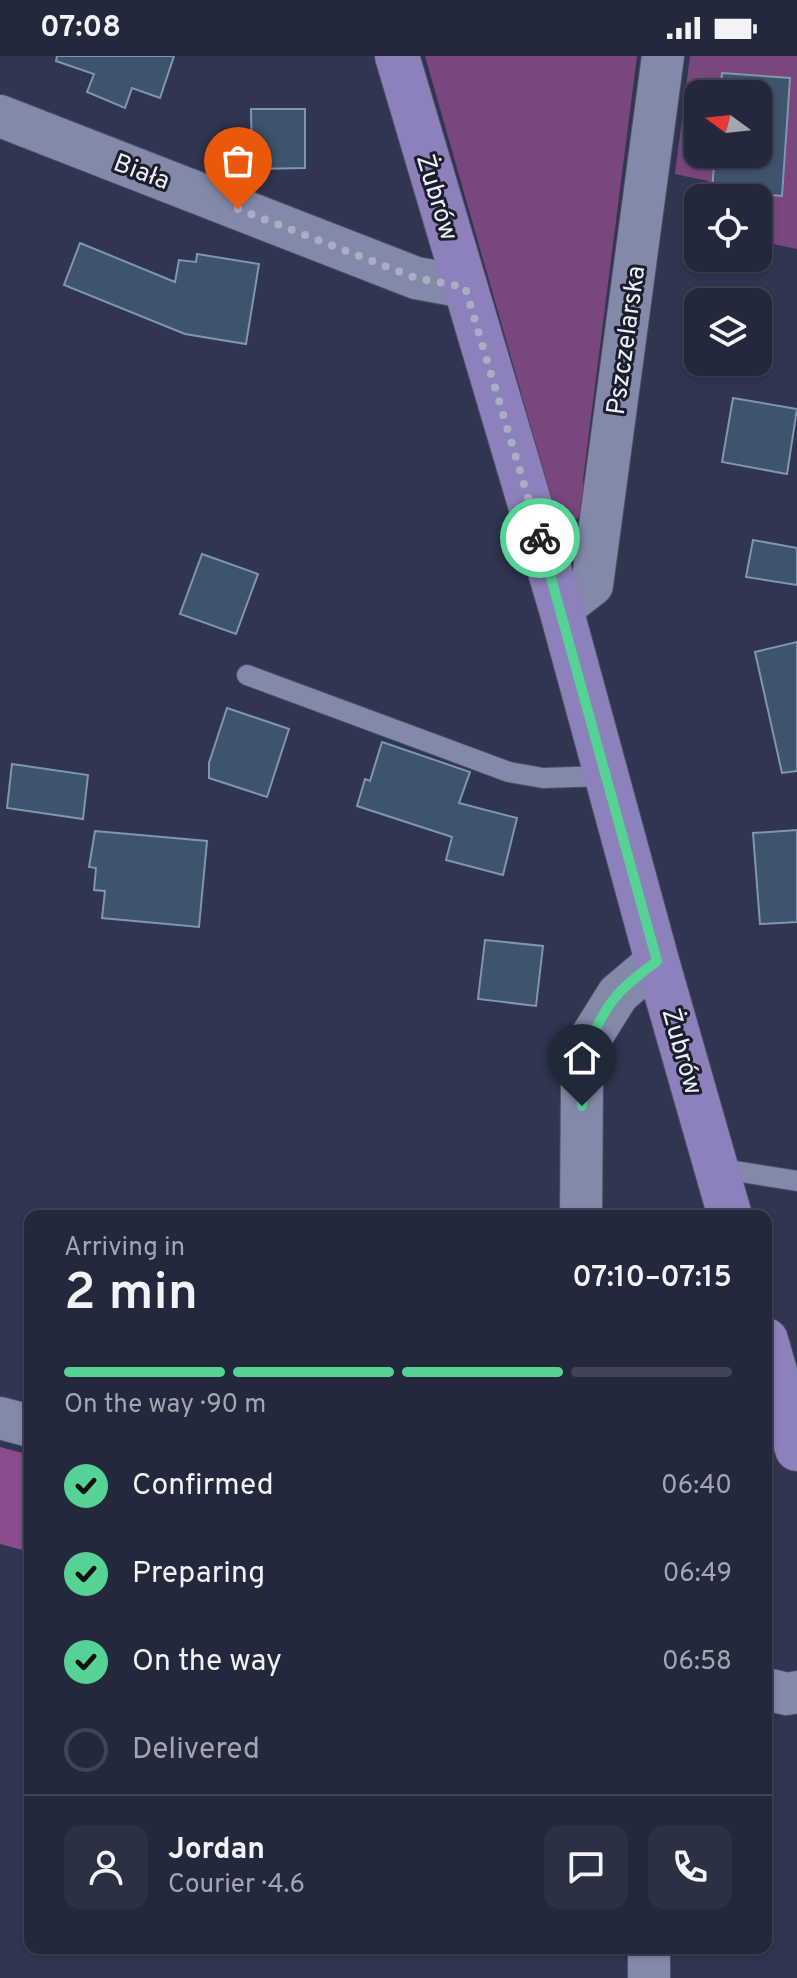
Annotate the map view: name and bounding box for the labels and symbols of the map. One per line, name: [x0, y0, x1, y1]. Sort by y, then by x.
north arrow: [684, 80, 772, 168]
pin: [204, 127, 272, 209]
street label: Biała: [108, 148, 174, 199]
street label: Żubrów: [407, 150, 465, 245]
street label: Pszczelarska: [601, 264, 654, 417]
courier: [500, 498, 580, 578]
street label: Żubrów: [653, 1004, 710, 1099]
pin: [548, 1024, 616, 1106]

